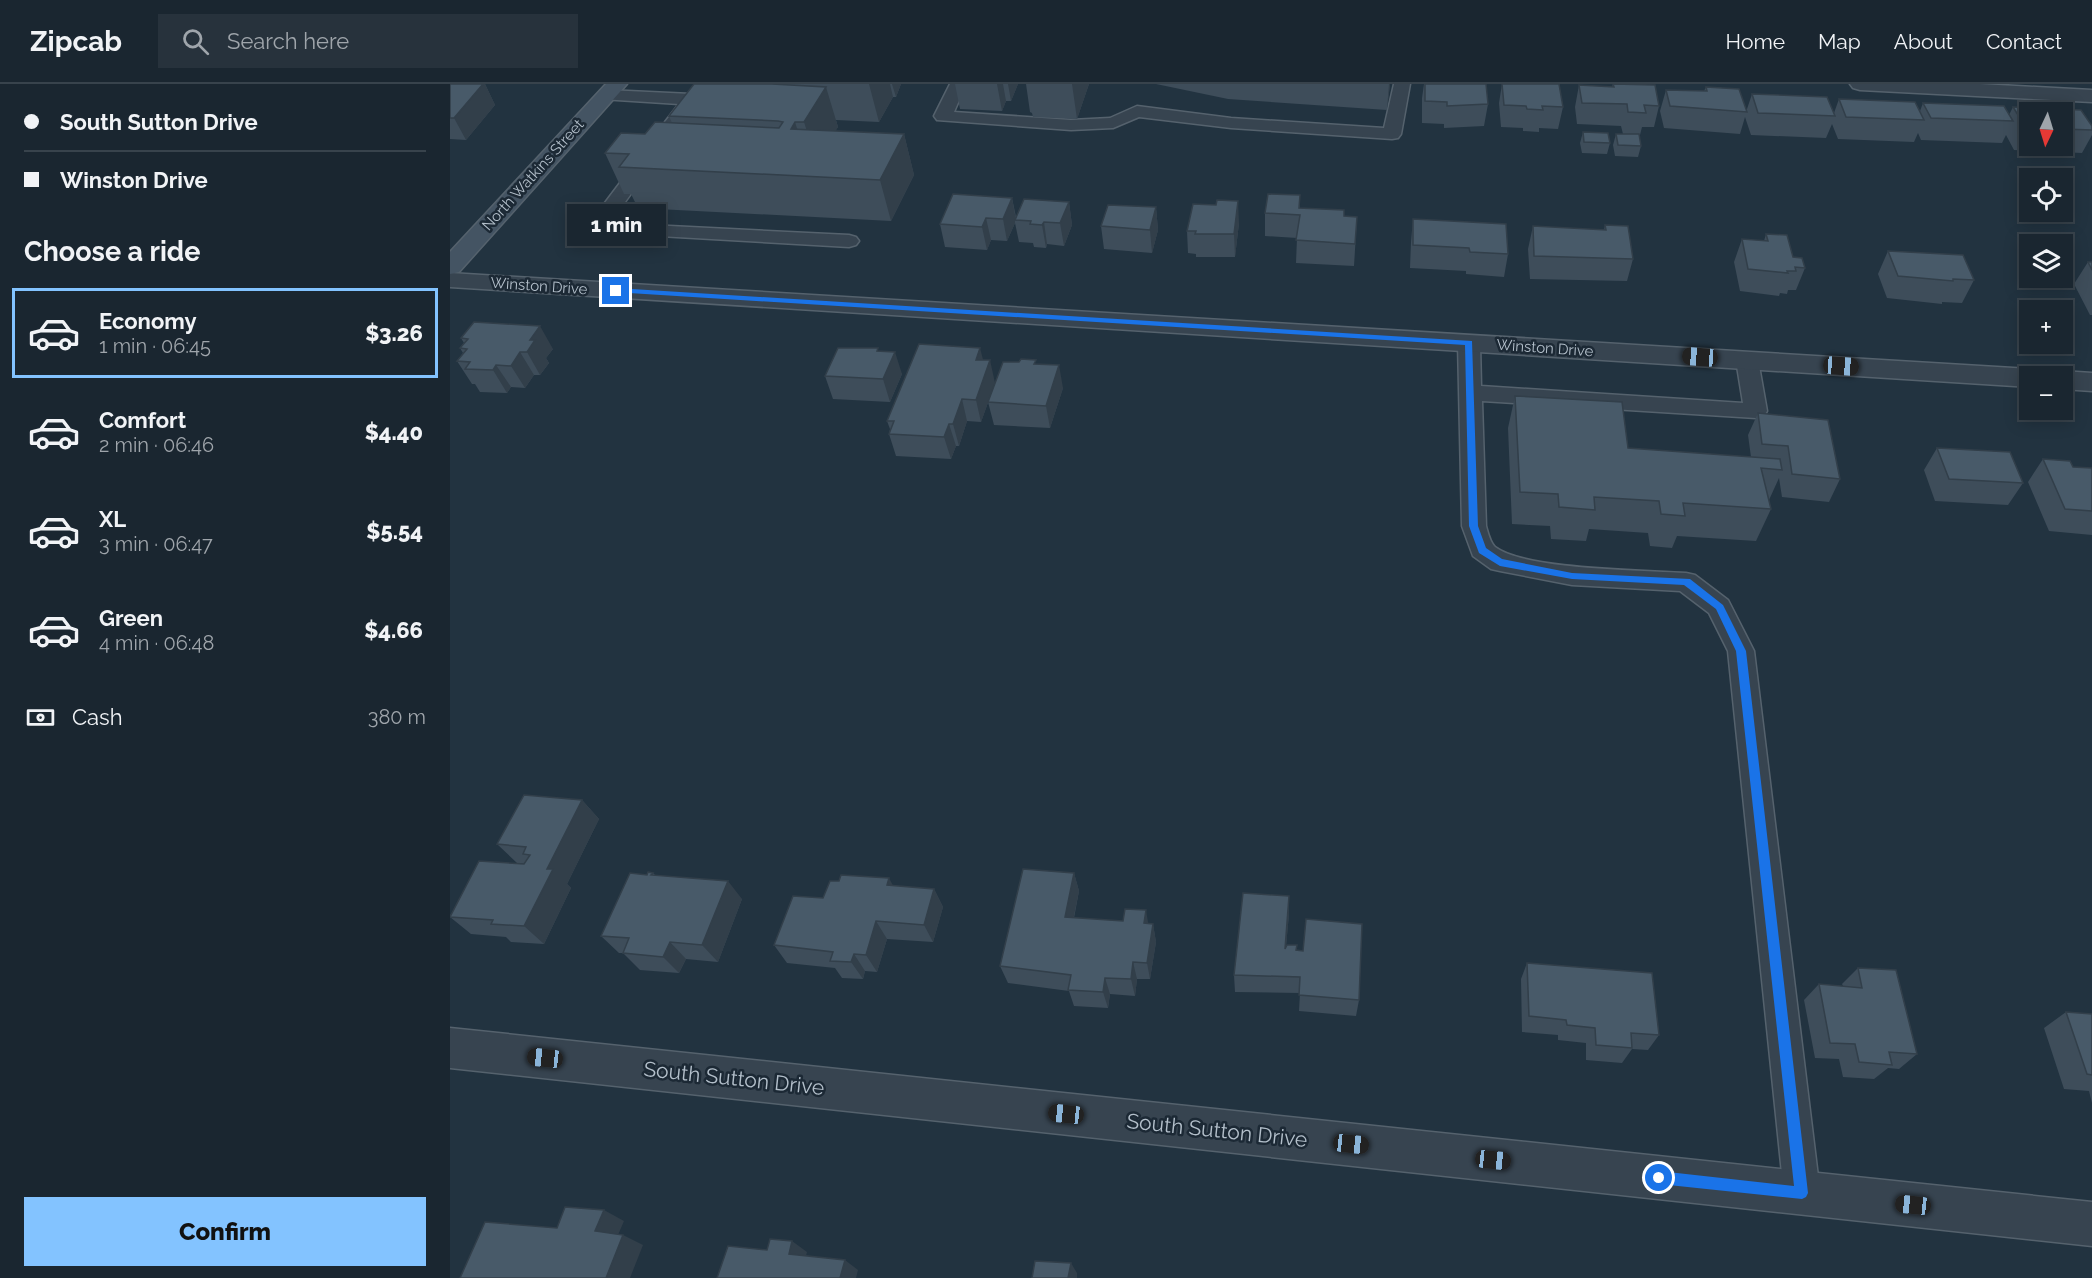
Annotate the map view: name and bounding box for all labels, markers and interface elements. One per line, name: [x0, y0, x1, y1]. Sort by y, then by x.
search box: [158, 14, 578, 68]
text: Zipcab: [30, 25, 122, 58]
icon: search: [179, 25, 212, 58]
text: Search here: [227, 28, 349, 54]
text: Home: [1726, 29, 1785, 54]
text: Map: [1818, 29, 1861, 54]
text: About: [1894, 29, 1953, 54]
text: Contact: [1986, 29, 2062, 54]
north arrow: [2019, 102, 2073, 156]
map controls: [2019, 102, 2073, 420]
text: South Sutton Drive: [60, 109, 258, 135]
street label: North Watkins Street: [478, 116, 588, 234]
text: Winston Drive: [60, 167, 208, 193]
button: locate: [2019, 168, 2073, 222]
callout: 1 min: [566, 204, 666, 246]
text: 1 min: [591, 213, 642, 237]
button: layers: [2019, 234, 2073, 288]
text: Choose a ride: [24, 236, 200, 267]
street label: Winston Drive: [490, 274, 588, 298]
route end: [602, 277, 629, 304]
button: +: [2019, 300, 2073, 354]
icon: car: [27, 306, 81, 360]
text: Economy: [99, 308, 197, 334]
text: $3.26: [365, 320, 423, 346]
text: 1 min · 06:45: [99, 334, 211, 358]
street label: Winston Drive: [1496, 336, 1594, 360]
car: [1681, 347, 1719, 367]
car: [1822, 356, 1860, 376]
button: −: [2019, 366, 2073, 420]
icon: car: [27, 405, 81, 459]
text: Comfort: [99, 407, 186, 433]
text: $4.40: [365, 419, 423, 445]
text: 2 min · 06:46: [99, 433, 214, 457]
icon: car: [27, 504, 81, 558]
text: XL: [99, 506, 126, 532]
text: $5.54: [366, 518, 423, 544]
text: 3 min · 06:47: [99, 532, 213, 556]
icon: car: [27, 603, 81, 657]
text: Green: [99, 605, 163, 631]
text: $4.66: [364, 617, 423, 643]
text: 4 min · 06:48: [99, 631, 214, 655]
icon: cash: [24, 701, 57, 734]
text: Cash: [72, 704, 123, 730]
text: 380 m: [368, 705, 426, 729]
car: [526, 1047, 564, 1069]
street label: South Sutton Drive: [642, 1056, 826, 1100]
car: [1047, 1103, 1085, 1125]
street label: South Sutton Drive: [1125, 1108, 1309, 1152]
car: [1332, 1133, 1370, 1155]
car: [1474, 1149, 1512, 1171]
route start: [1645, 1164, 1672, 1191]
car: [1894, 1194, 1932, 1216]
button: Confirm: [24, 1197, 426, 1266]

